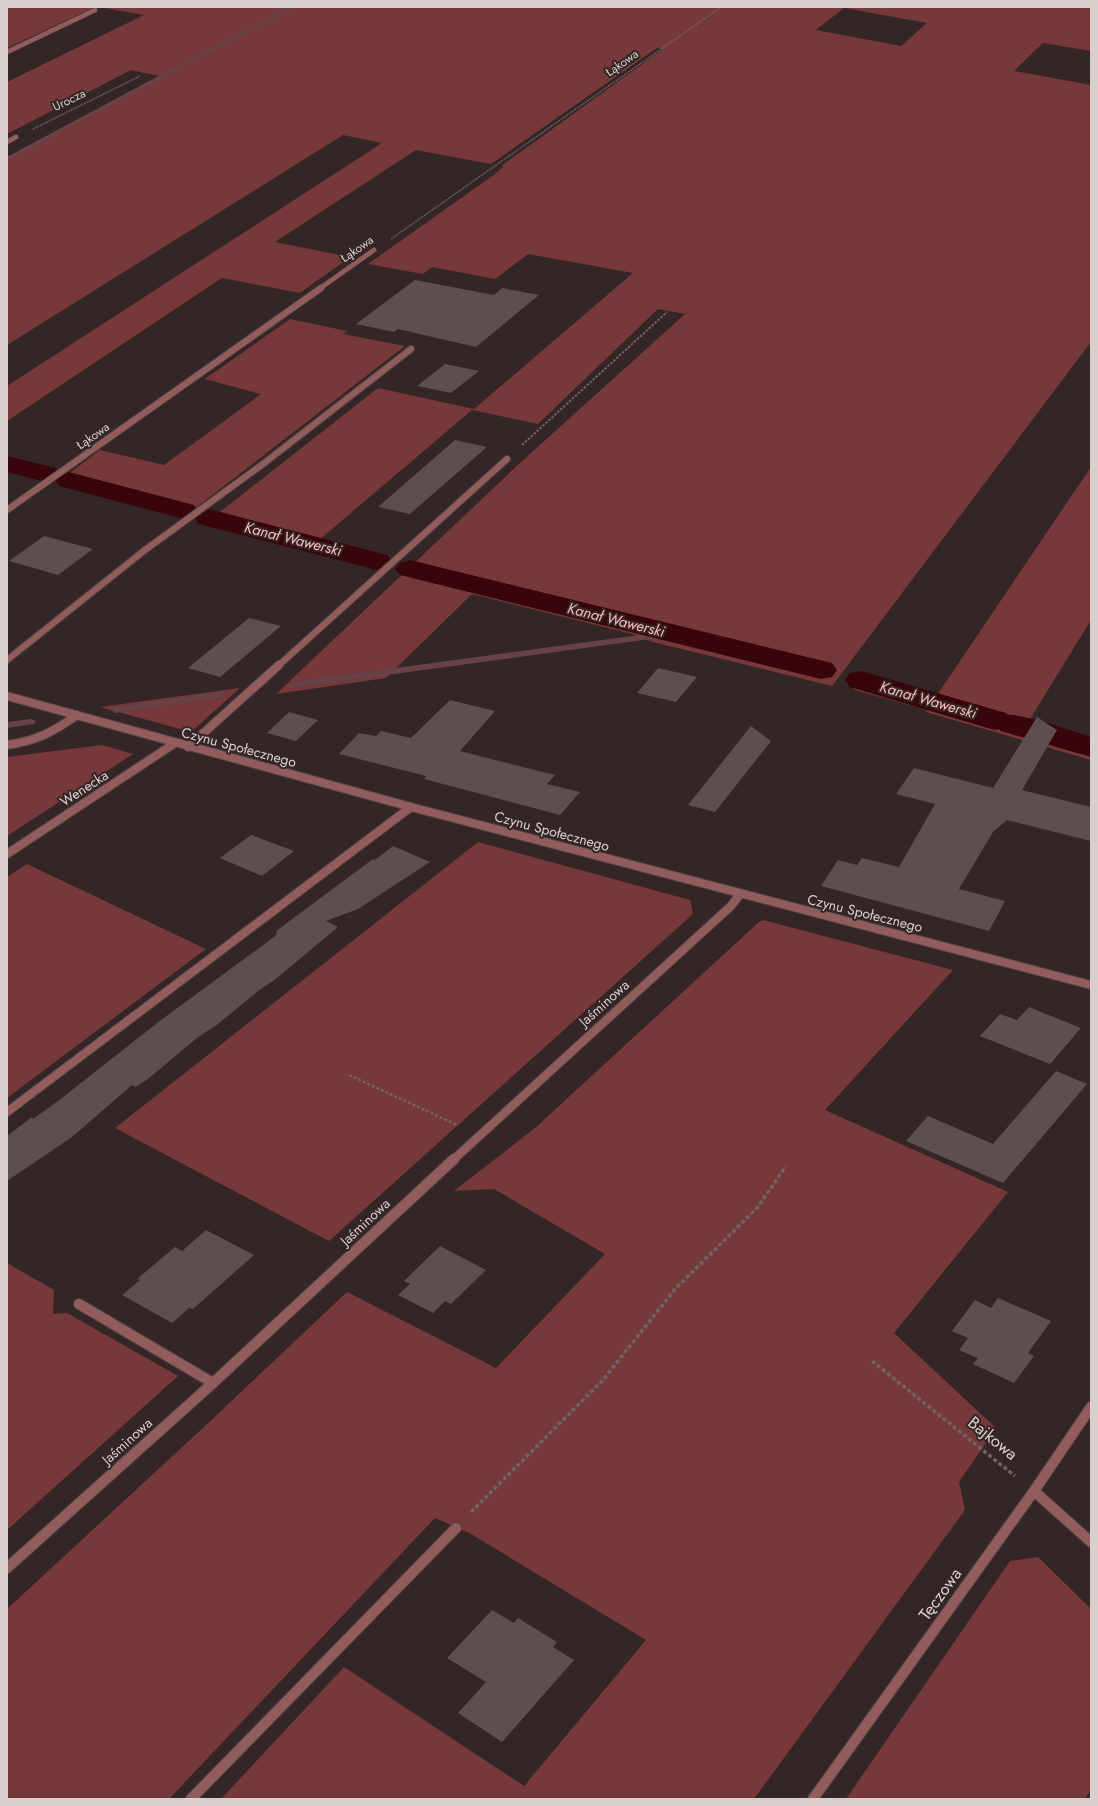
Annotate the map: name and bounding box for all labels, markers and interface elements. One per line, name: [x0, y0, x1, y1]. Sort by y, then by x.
street label: Łąkowa: [601, 45, 642, 81]
street label: Urocza: [49, 84, 89, 116]
street label: Łąkowa: [336, 231, 377, 267]
street label: Łąkowa: [72, 418, 113, 454]
water label: Kanał Wawerski: [242, 516, 344, 562]
water label: Kanał Wawerski: [565, 597, 667, 643]
water label: Kanał Wawerski: [877, 676, 979, 724]
street label: Czynu Społecznego: [179, 722, 299, 772]
street label: Wenecka: [56, 765, 112, 811]
street label: Czynu Społecznego: [492, 806, 612, 856]
street label: Czynu Społecznego: [805, 889, 925, 937]
street label: Jaśminowa: [573, 975, 633, 1032]
street label: Jaśminowa: [334, 1194, 394, 1252]
street label: Bajkowa: [963, 1410, 1023, 1466]
street label: Jaśminowa: [96, 1413, 156, 1470]
street label: Tęczowa: [913, 1563, 967, 1625]

